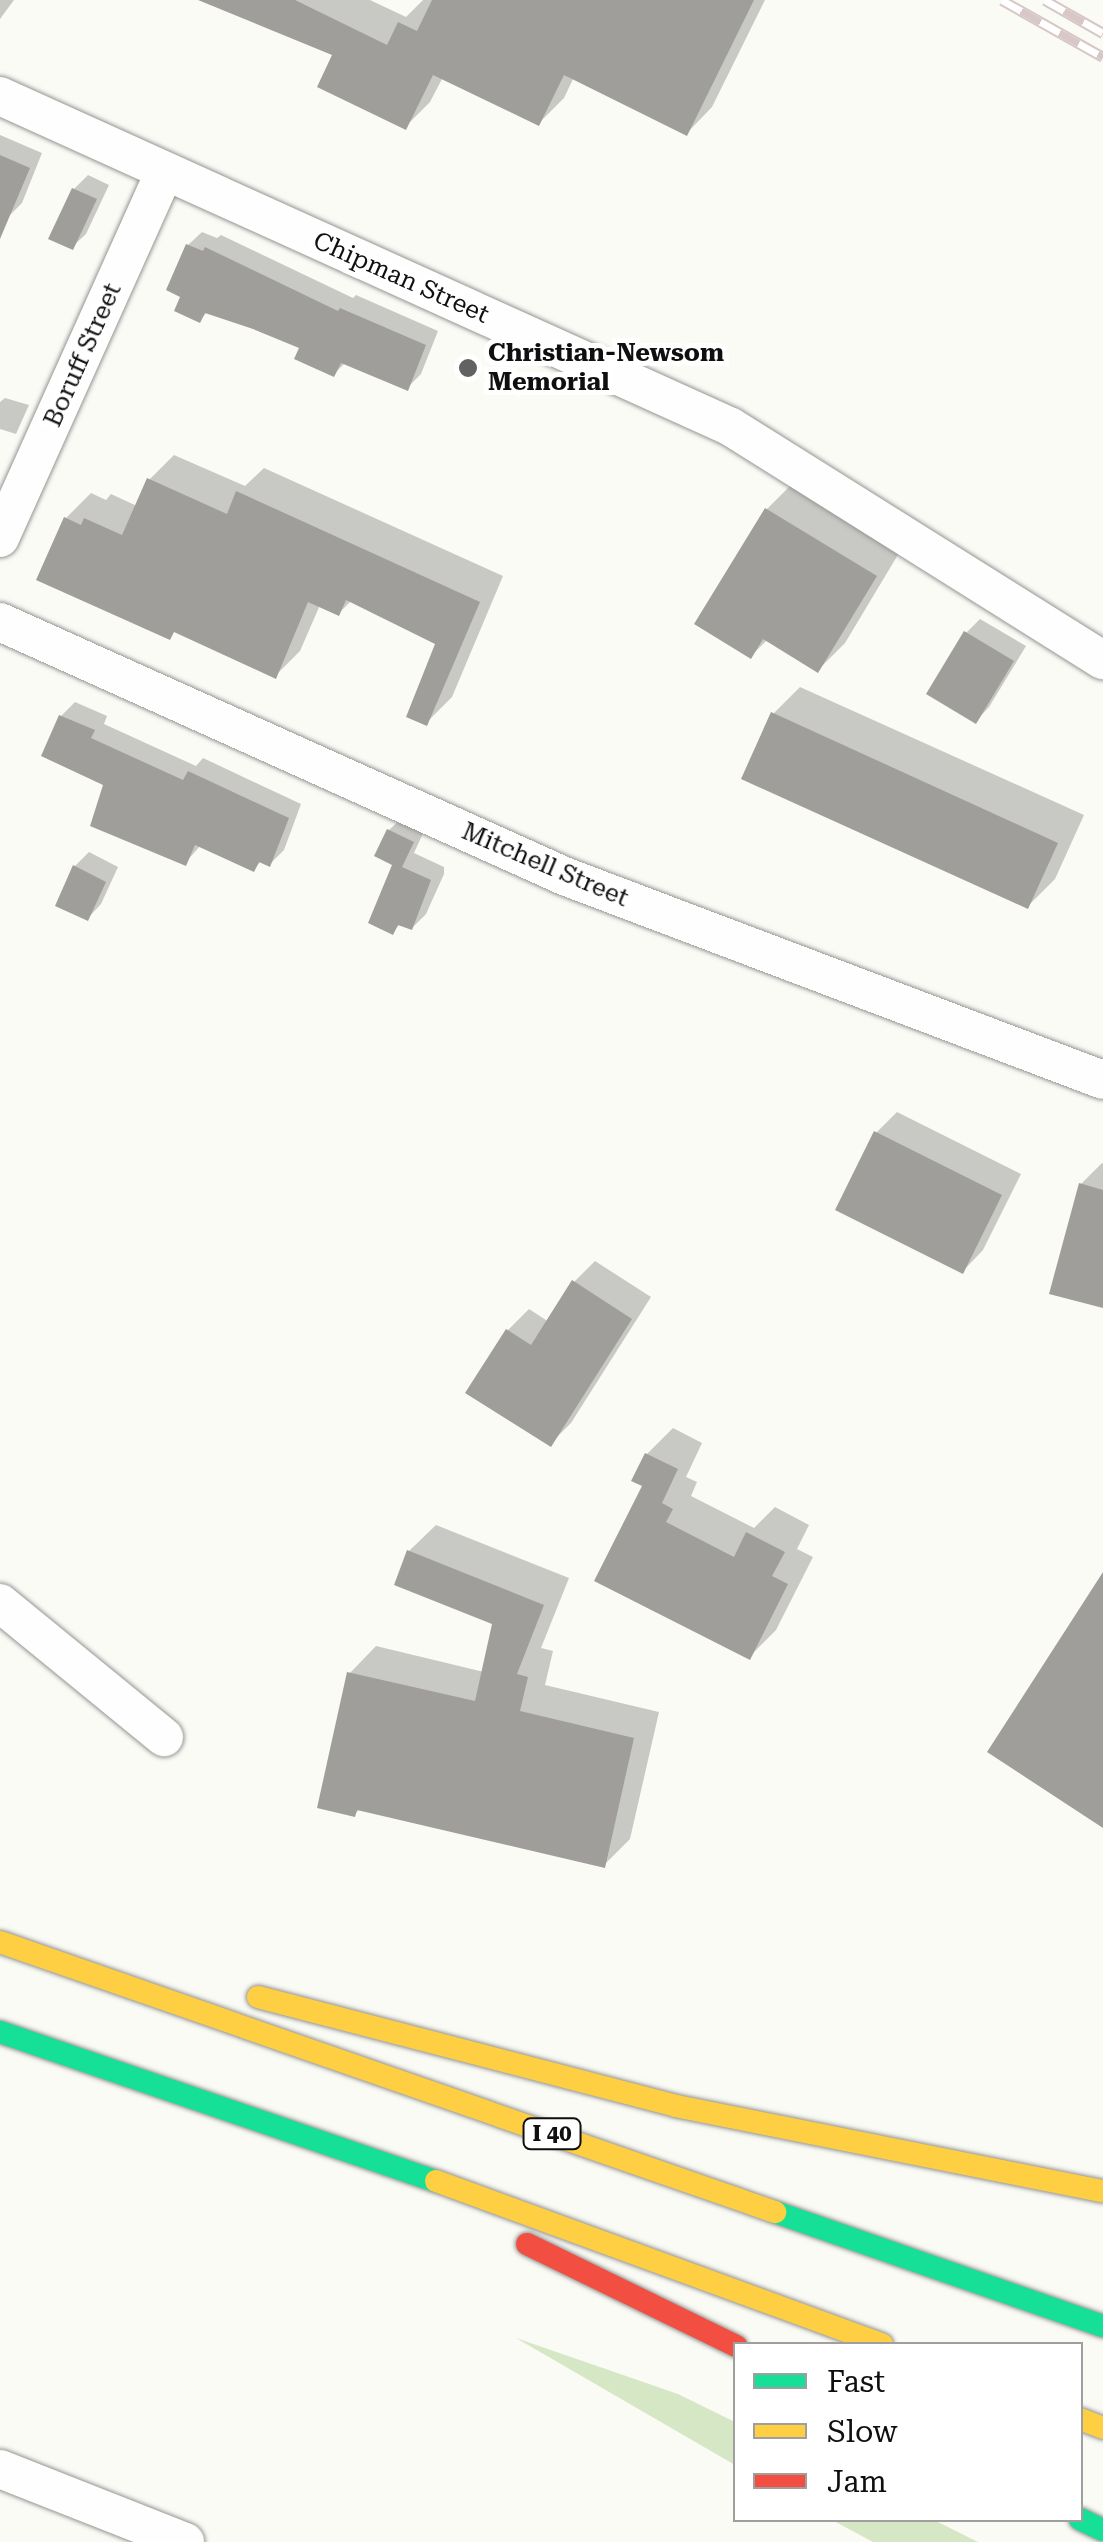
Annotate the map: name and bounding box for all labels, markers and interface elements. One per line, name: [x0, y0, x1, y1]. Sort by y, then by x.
street label: Chipman Street: [309, 226, 493, 330]
street label: Boruff Street: [38, 278, 128, 432]
place label: Christian-Newsom Memorial: [488, 339, 724, 398]
marker: Christian-Newsom Memorial: [457, 357, 479, 379]
street label: Mitchell Street: [457, 816, 633, 914]
road number: I 40: [522, 2117, 582, 2151]
legend: [733, 2342, 1083, 2522]
text: Fast: [827, 2364, 885, 2399]
text: Slow: [827, 2414, 898, 2449]
text: Jam: [827, 2464, 887, 2499]

